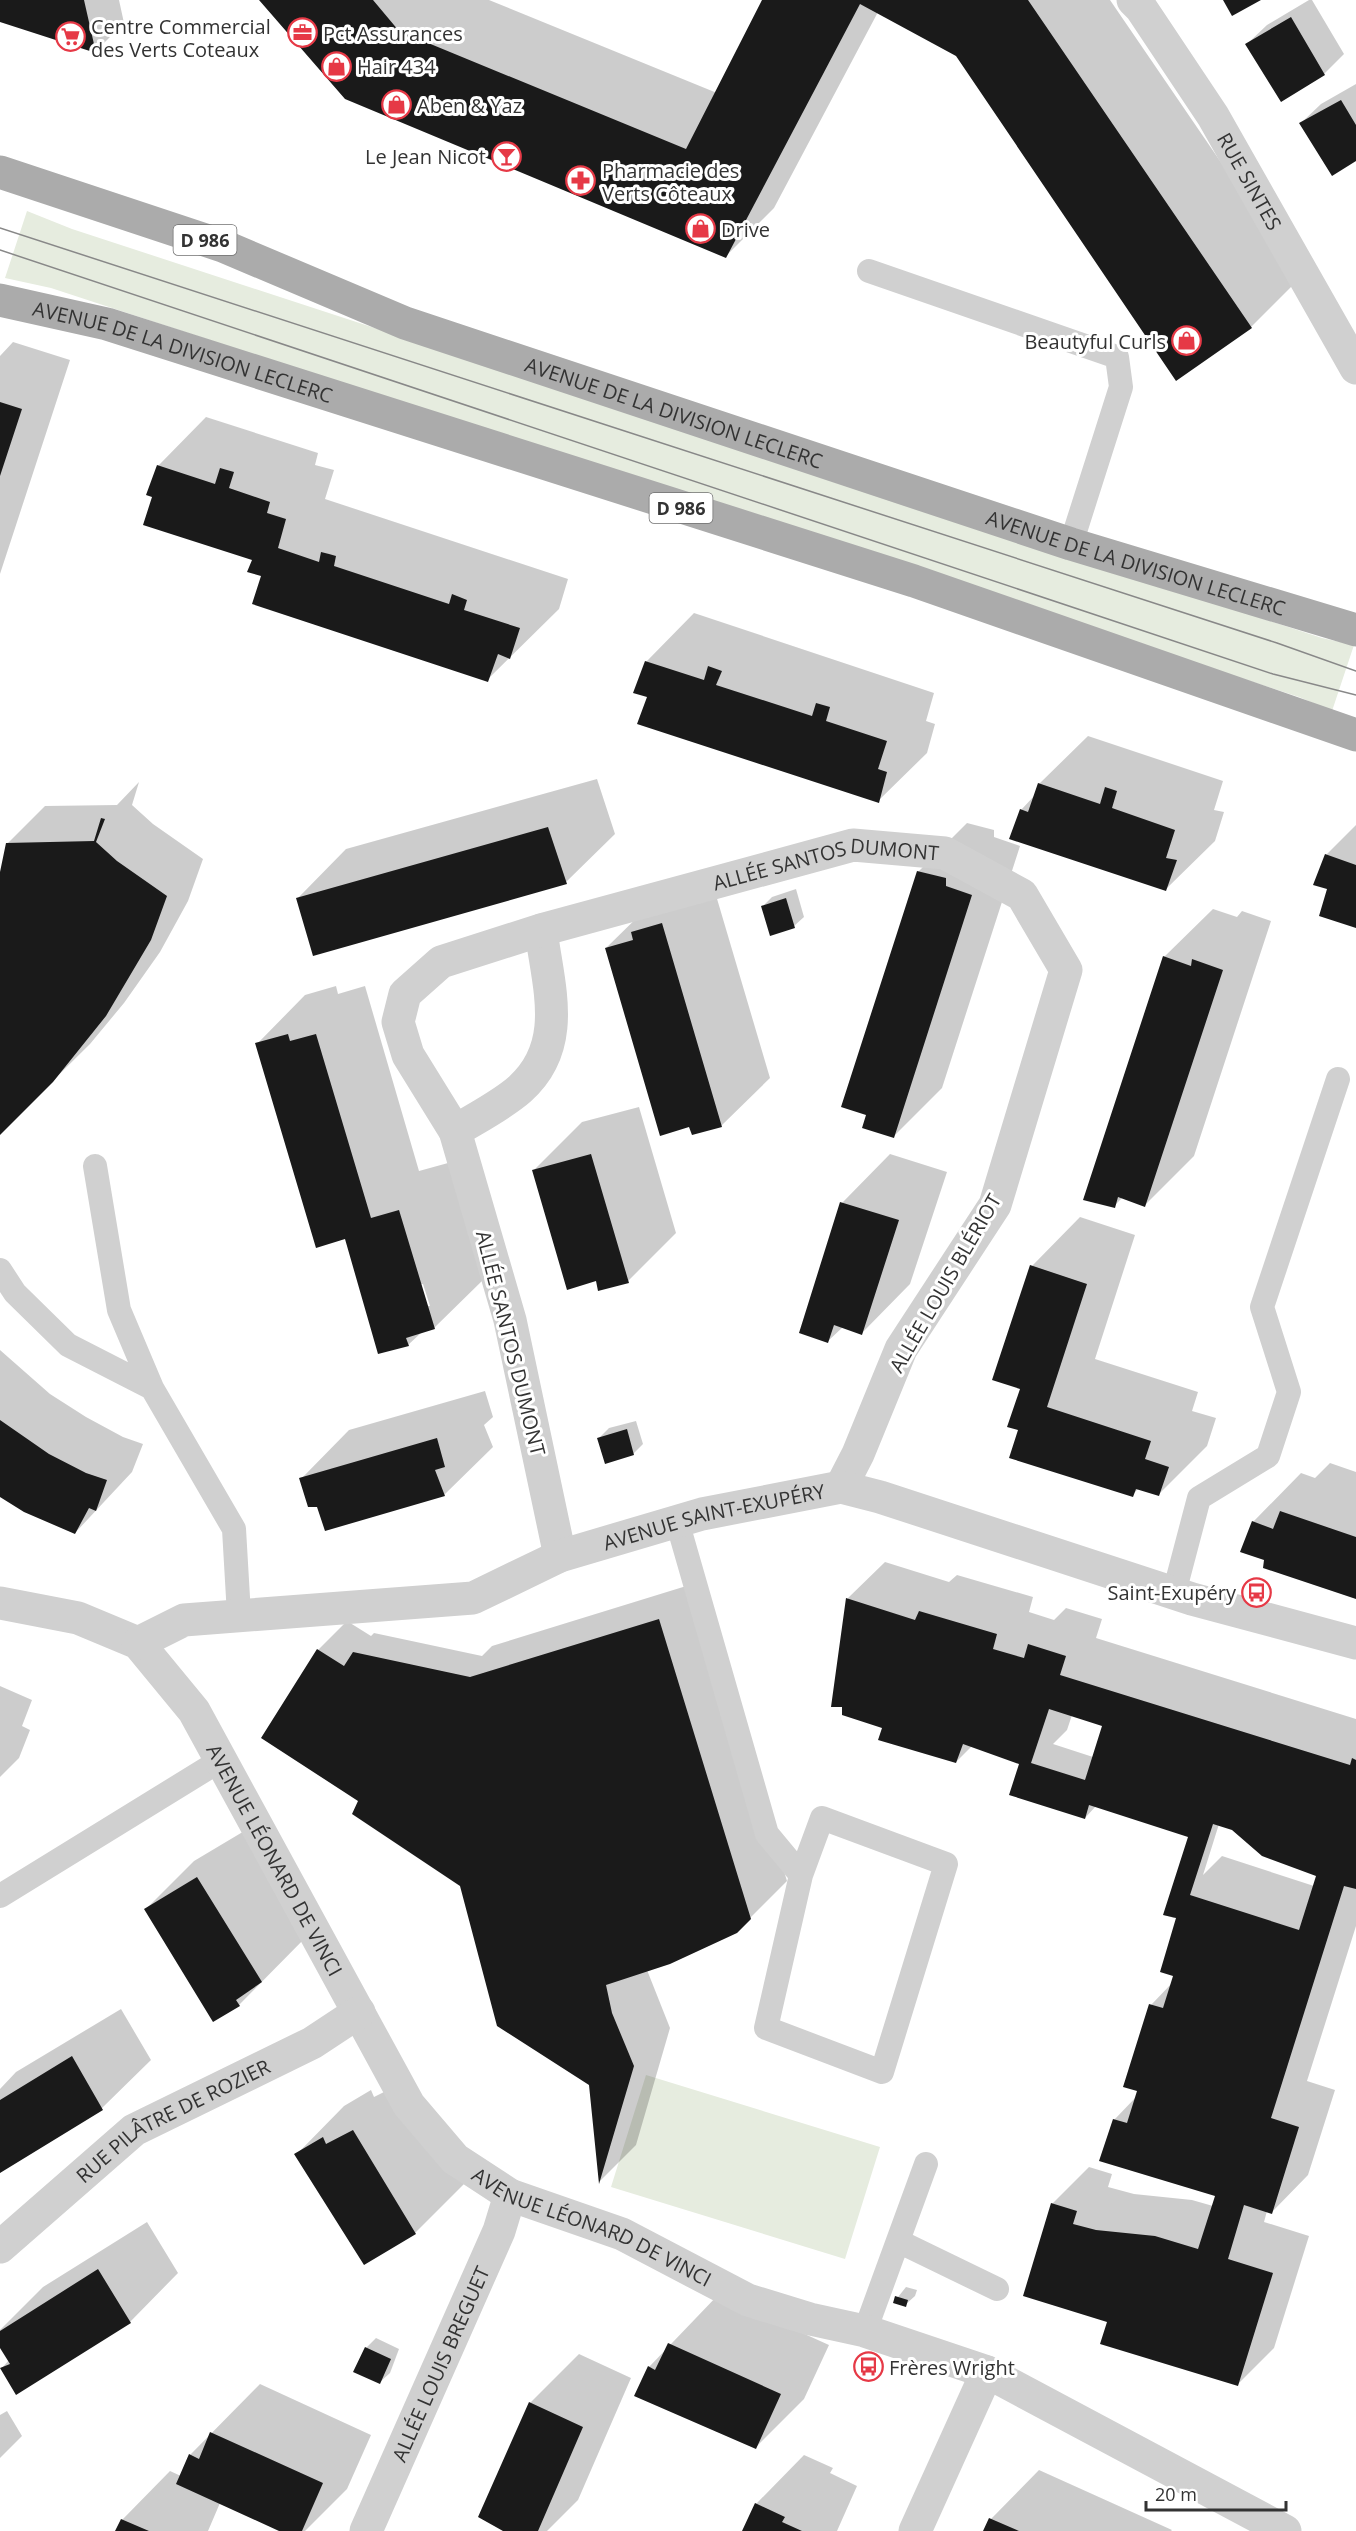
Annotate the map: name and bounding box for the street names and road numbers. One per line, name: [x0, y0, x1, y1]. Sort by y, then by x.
street label: RUE SINTES: [1212, 128, 1288, 235]
road number: D 986: [174, 225, 236, 255]
street label: AVENUE DE LA DIVISION LECLERC: [30, 294, 336, 409]
street label: AVENUE DE LA DIVISION LECLERC: [522, 350, 826, 474]
road number: D 986: [650, 493, 712, 523]
street label: AVENUE DE LA DIVISION LECLERC: [983, 503, 1289, 621]
street label: ALLÉE SANTOS DUMONT: [710, 831, 940, 896]
street label: ALLÉE LOUIS BLÉRIOT: [883, 1189, 1007, 1377]
street label: ALLÉE SANTOS DUMONT: [470, 1228, 552, 1458]
street label: AVENUE SAINT-EXUPÉRY: [600, 1477, 828, 1556]
street label: AVENUE LÉONARD DE VINCI: [201, 1739, 349, 1980]
street label: RUE PILÂTRE DE ROZIER: [70, 2052, 275, 2188]
street label: AVENUE LÉONARD DE VINCI: [467, 2161, 716, 2292]
street label: ALLÉE LOUIS BREGUET: [385, 2262, 495, 2466]

